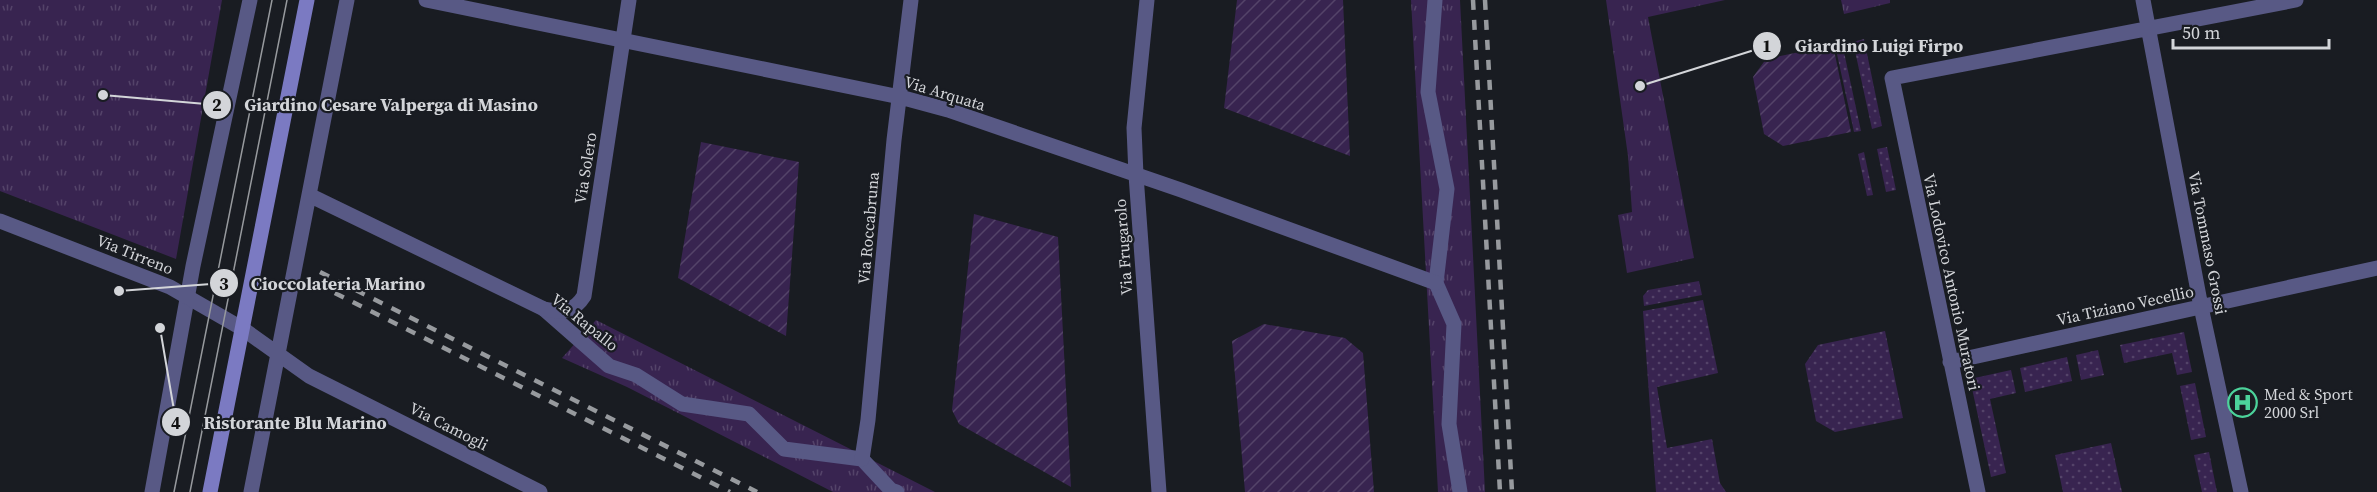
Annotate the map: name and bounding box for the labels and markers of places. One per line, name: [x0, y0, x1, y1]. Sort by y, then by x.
callout: Giardino Luigi Firpo: [1752, 28, 1975, 64]
callout: Giardino Cesare Valperga di Masino: [202, 87, 550, 123]
callout: Cioccolateria Marino: [209, 265, 438, 301]
place label: Med & Sport 2000 Srl: [2264, 383, 2354, 423]
hospital icon: Med & Sport 2000 Srl: [2227, 387, 2259, 419]
callout: Ristorante Blu Marino: [161, 404, 398, 440]

